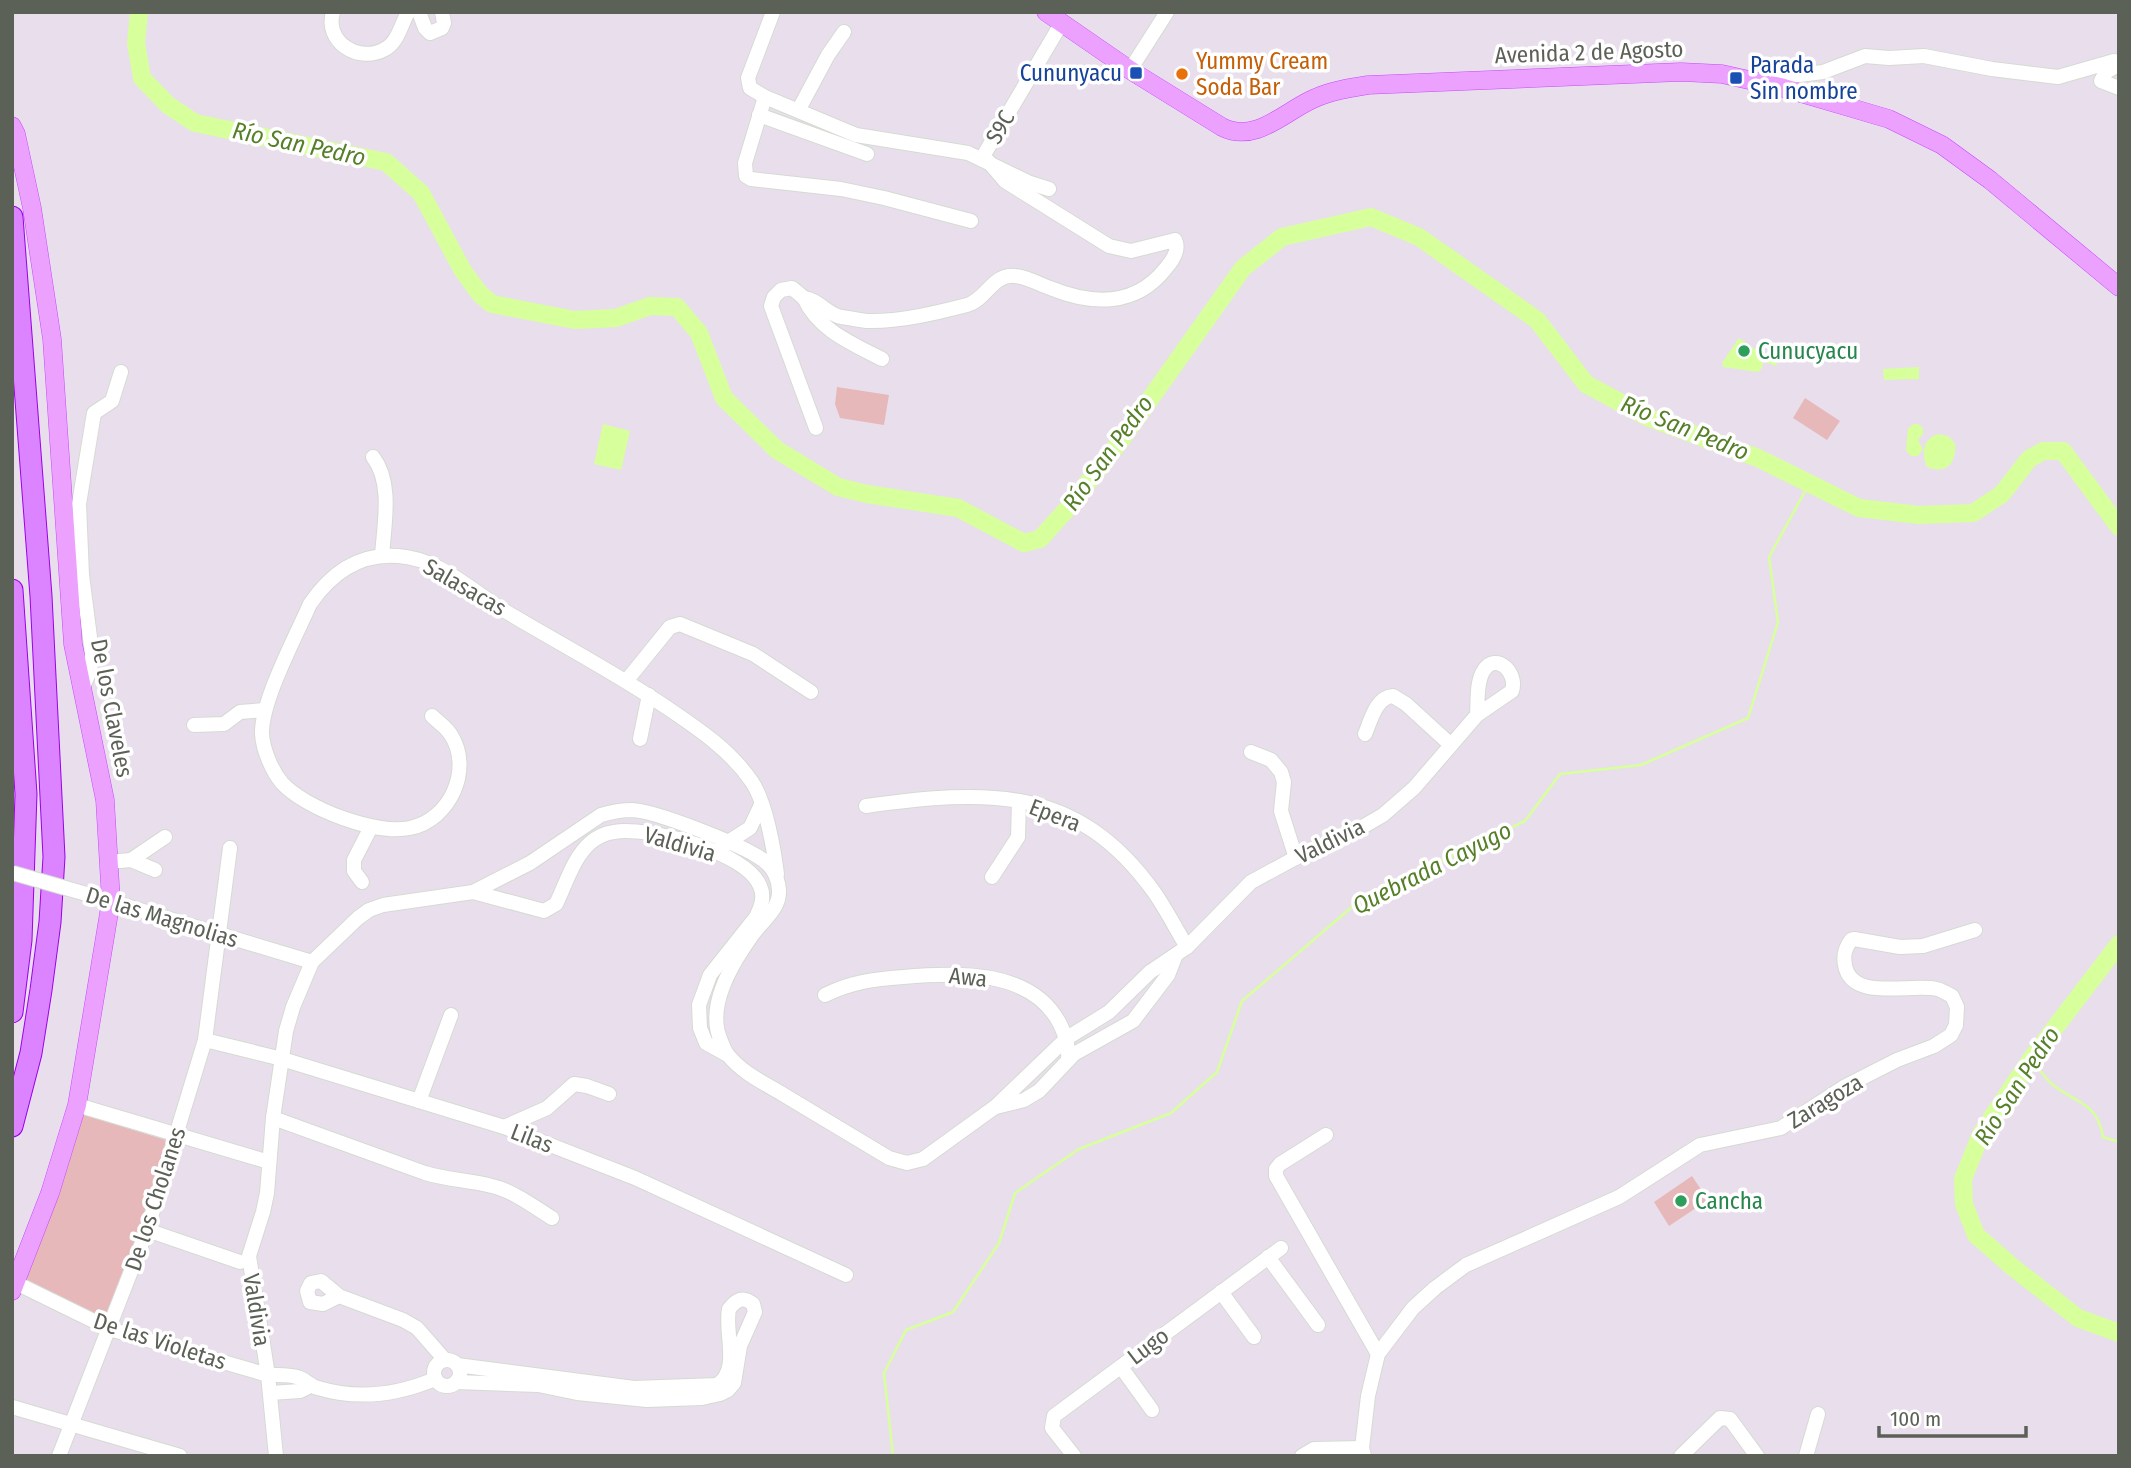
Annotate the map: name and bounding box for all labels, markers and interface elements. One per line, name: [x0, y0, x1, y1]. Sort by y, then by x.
street label: Avenida 2 de Agosto: [1494, 35, 1684, 69]
place label: Yummy Cream Soda Bar: [1196, 47, 1328, 101]
place label: Parada Sin nombre: [1750, 51, 1858, 105]
place label: Cununyacu: [1020, 59, 1122, 87]
marker: Cununyacu: [1128, 65, 1144, 81]
marker: Yummy Cream Soda Bar: [1174, 66, 1190, 82]
marker: Parada Sin nombre: [1728, 70, 1744, 86]
street label: S9C: [979, 105, 1021, 149]
water label: Río San Pedro: [230, 116, 368, 172]
place label: Cunucyacu: [1758, 337, 1858, 365]
marker: Cunucyacu: [1736, 343, 1752, 359]
water label: Río San Pedro: [1057, 390, 1159, 516]
water label: Río San Pedro: [1617, 390, 1753, 466]
street label: Salasacas: [419, 552, 512, 622]
street label: De los Claveles: [85, 636, 139, 780]
street label: Epera: [1025, 792, 1085, 838]
street label: Valdivia: [1291, 812, 1369, 870]
water label: Quebrada Cayugo: [1348, 816, 1516, 920]
street label: Valdivia: [641, 820, 719, 868]
street label: De las Magnolias: [83, 881, 242, 953]
street label: Awa: [948, 961, 988, 993]
water label: Río San Pedro: [1968, 1022, 2066, 1150]
street label: Zaragoza: [1782, 1068, 1868, 1134]
street label: Lilas: [507, 1117, 557, 1159]
street label: De los Cholanes: [119, 1123, 191, 1274]
place label: Cancha: [1695, 1187, 1763, 1215]
marker: Cancha: [1673, 1193, 1689, 1209]
street label: Valdivia: [237, 1272, 277, 1348]
street label: De las Violetas: [90, 1306, 230, 1376]
street label: Lugo: [1122, 1321, 1174, 1371]
scale bar: [1879, 1394, 2026, 1438]
text: 100 m: [1890, 1406, 1941, 1432]

